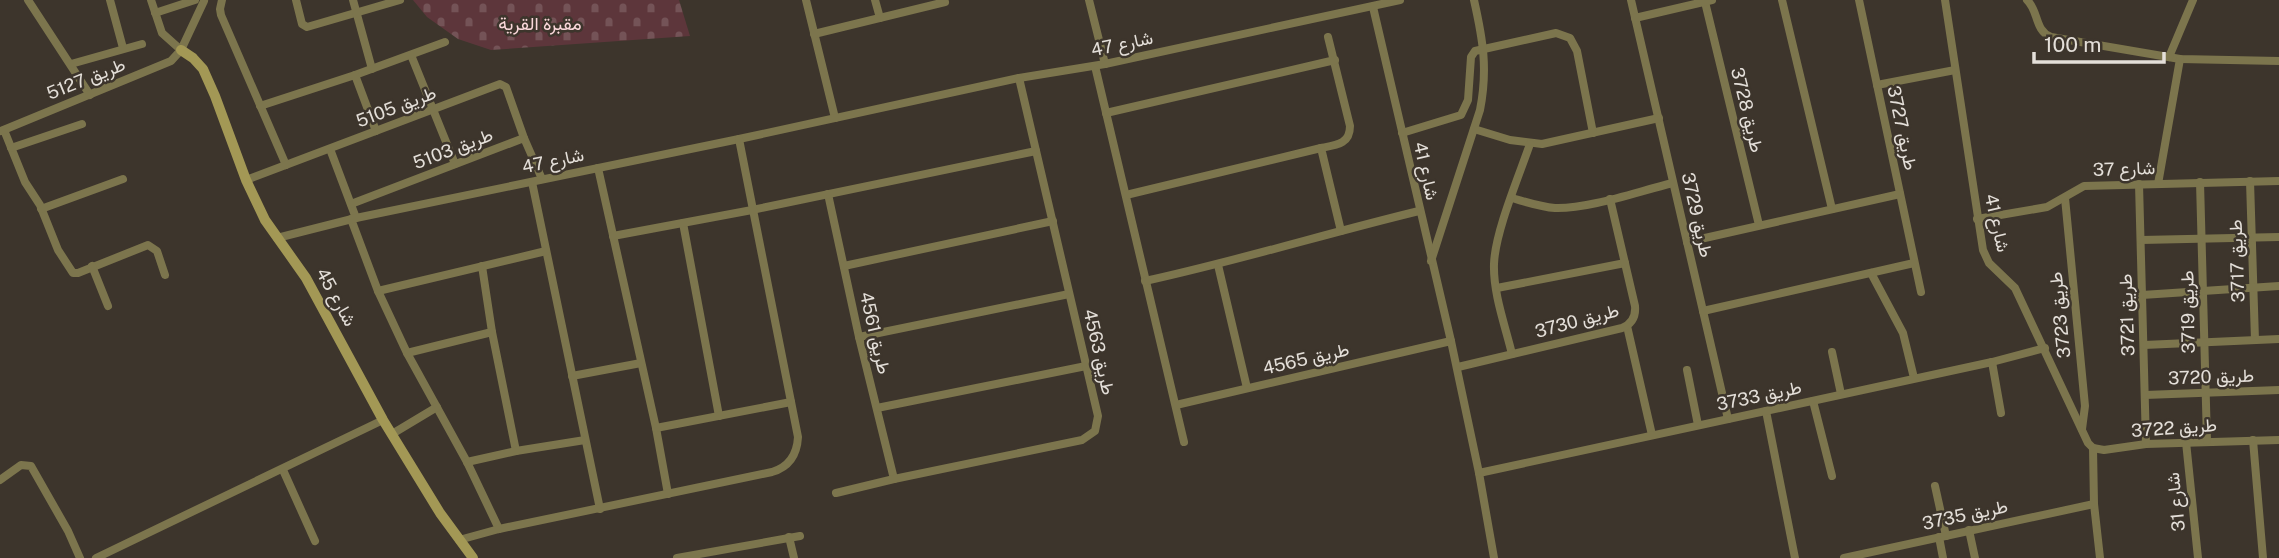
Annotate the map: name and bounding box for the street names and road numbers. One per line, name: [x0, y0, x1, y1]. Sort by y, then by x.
street label: شارع 47: [1089, 27, 1155, 62]
street label: طريق 5127: [43, 53, 129, 105]
street label: طريق 3728: [1726, 65, 1768, 155]
street label: طريق 5105: [353, 82, 439, 132]
street label: طريق 3727: [1882, 84, 1922, 172]
street label: طريق 5103: [410, 124, 496, 174]
street label: شارع 41: [1408, 140, 1443, 203]
street label: شارع 47: [520, 144, 586, 179]
street label: شارع 37: [2092, 157, 2156, 182]
street label: طريق 3729: [1677, 170, 1717, 260]
street label: شارع 41: [1979, 192, 2014, 255]
street label: طريق 3717: [2225, 219, 2249, 303]
street label: شارع 45: [310, 264, 361, 330]
street label: طريق 3719: [2176, 270, 2200, 354]
street label: طريق 3723: [2045, 271, 2075, 359]
street label: طريق 3721: [2115, 273, 2139, 357]
street label: طريق 4561: [855, 290, 895, 376]
street label: طريق 3730: [1532, 299, 1622, 343]
street label: طريق 4563: [1078, 307, 1120, 397]
street label: طريق 4565: [1261, 338, 1351, 380]
street label: طريق 3720: [2168, 365, 2254, 389]
street label: طريق 3733: [1714, 376, 1804, 416]
street label: طريق 3722: [2130, 414, 2218, 442]
street label: شارع 31: [2162, 471, 2191, 533]
street label: طريق 3735: [1920, 495, 2010, 535]

